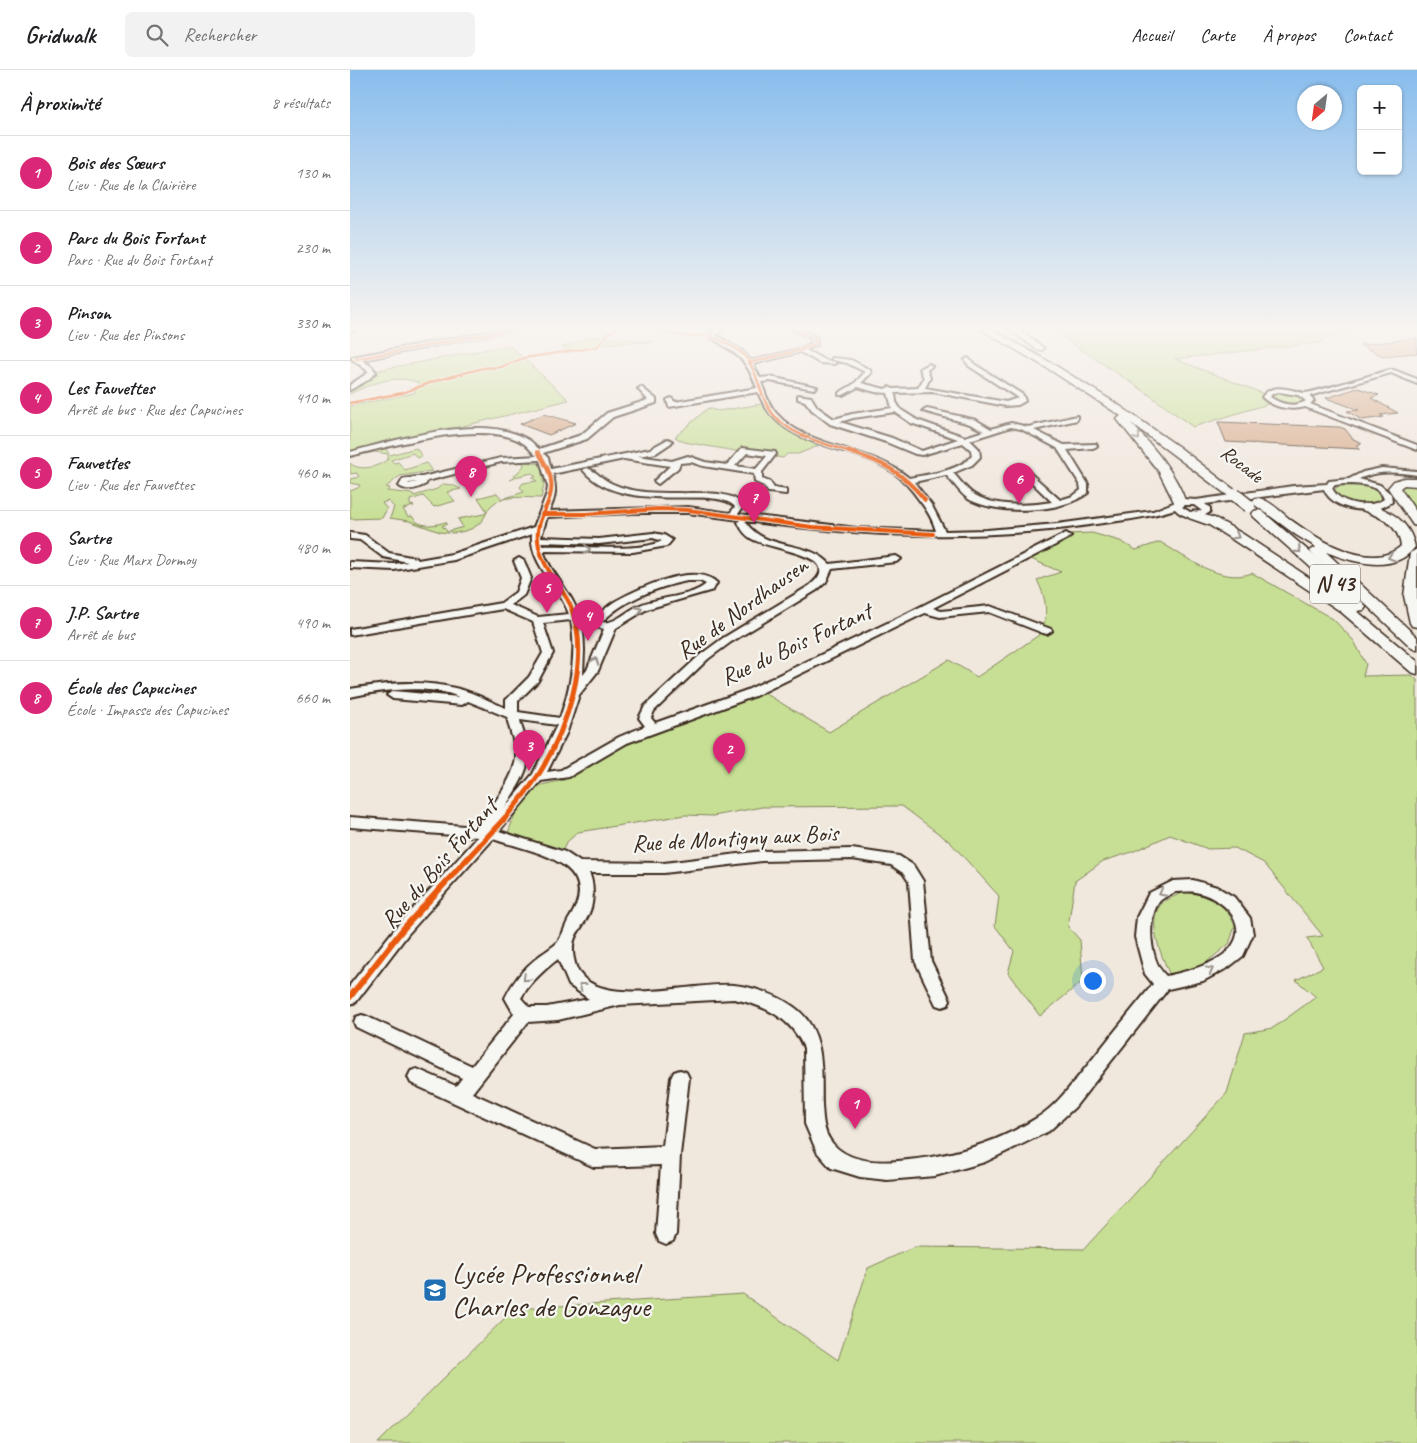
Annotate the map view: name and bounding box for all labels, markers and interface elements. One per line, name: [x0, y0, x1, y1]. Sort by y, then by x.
search box: [125, 12, 475, 57]
text: Gridwalk: [25, 20, 95, 50]
icon: search: [143, 21, 171, 49]
text: Rechercher: [183, 23, 256, 47]
text: Accueil: [1132, 24, 1172, 46]
text: Carte: [1200, 24, 1235, 46]
text: À propos: [1263, 24, 1315, 46]
text: Contact: [1343, 24, 1392, 46]
north arrow: [1297, 85, 1342, 130]
map controls: [1357, 85, 1402, 175]
button: +: [1357, 85, 1402, 130]
text: À proximité: [20, 90, 100, 116]
text: 8 résultats: [271, 93, 330, 113]
button: −: [1357, 130, 1402, 175]
text: Bois des Sœurs: [67, 151, 164, 175]
text: 1: [32, 163, 40, 183]
text: 130 m: [296, 163, 330, 183]
text: Lieu · Rue de la Clairière: [67, 175, 196, 195]
text: Parc du Bois Fortant: [67, 226, 205, 250]
text: 2: [32, 238, 40, 258]
text: 230 m: [296, 238, 330, 258]
text: Parc · Rue du Bois Fortant: [67, 250, 212, 270]
text: Pinson: [67, 301, 111, 325]
text: 3: [32, 313, 40, 333]
text: 330 m: [296, 313, 330, 333]
text: Lieu · Rue des Pinsons: [67, 325, 184, 345]
text: Les Fauvettes: [67, 376, 154, 400]
text: 4: [32, 388, 40, 408]
text: 410 m: [296, 388, 330, 408]
text: Arrêt de bus · Rue des Capucines: [67, 400, 242, 420]
one-way arrow: [1131, 431, 1140, 441]
street label: Rocade: [1216, 440, 1269, 489]
text: Fauvettes: [67, 451, 129, 475]
pin: 8: [455, 456, 487, 497]
text: 5: [33, 463, 39, 483]
text: 460 m: [296, 463, 330, 483]
pin: 6: [1003, 463, 1035, 504]
text: Lieu · Rue des Fauvettes: [67, 475, 194, 495]
pin: 7: [738, 482, 770, 523]
text: Sartre: [67, 526, 111, 550]
one-way arrow: [1231, 530, 1240, 540]
text: 6: [32, 538, 40, 558]
text: 480 m: [296, 538, 330, 558]
one-way arrow: [584, 543, 592, 554]
one-way arrow: [1293, 544, 1302, 553]
text: Lieu · Rue Marx Dormoy: [67, 550, 196, 570]
street label: Rue de Nordhausen: [670, 550, 814, 666]
one-way arrow: [1387, 552, 1396, 562]
road number: N 43: [1310, 564, 1360, 604]
pin: 5: [531, 572, 563, 613]
street label: Rue du Bois Fortant: [716, 595, 879, 692]
pin: 4: [572, 600, 604, 641]
text: J.P. Sartre: [67, 601, 138, 625]
one-way arrow: [634, 605, 643, 616]
text: 7: [32, 613, 40, 633]
text: 490 m: [296, 613, 330, 633]
text: Arrêt de bus: [67, 625, 134, 645]
one-way arrow: [589, 657, 600, 666]
text: École des Capucines: [67, 676, 195, 700]
text: 8: [32, 688, 40, 708]
text: 660 m: [296, 688, 330, 708]
text: École · Impasse des Capucines: [67, 700, 228, 720]
pin: 3: [513, 730, 545, 771]
pin: 2: [713, 733, 745, 774]
street label: Rue du Bois Fortant: [374, 789, 506, 934]
street label: Rue de Montigny aux Bois: [631, 818, 841, 858]
one-way arrow: [1158, 887, 1167, 897]
one-way arrow: [1204, 966, 1213, 976]
your location: [1080, 968, 1106, 994]
one-way arrow: [523, 972, 532, 981]
one-way arrow: [578, 983, 588, 992]
pin: 1: [839, 1088, 871, 1129]
place label: Lycée Professionnel Charles de Gonzague: [452, 1255, 653, 1325]
school or university icon: Lycée Professionnel Charles de Gonzague: [422, 1277, 448, 1303]

